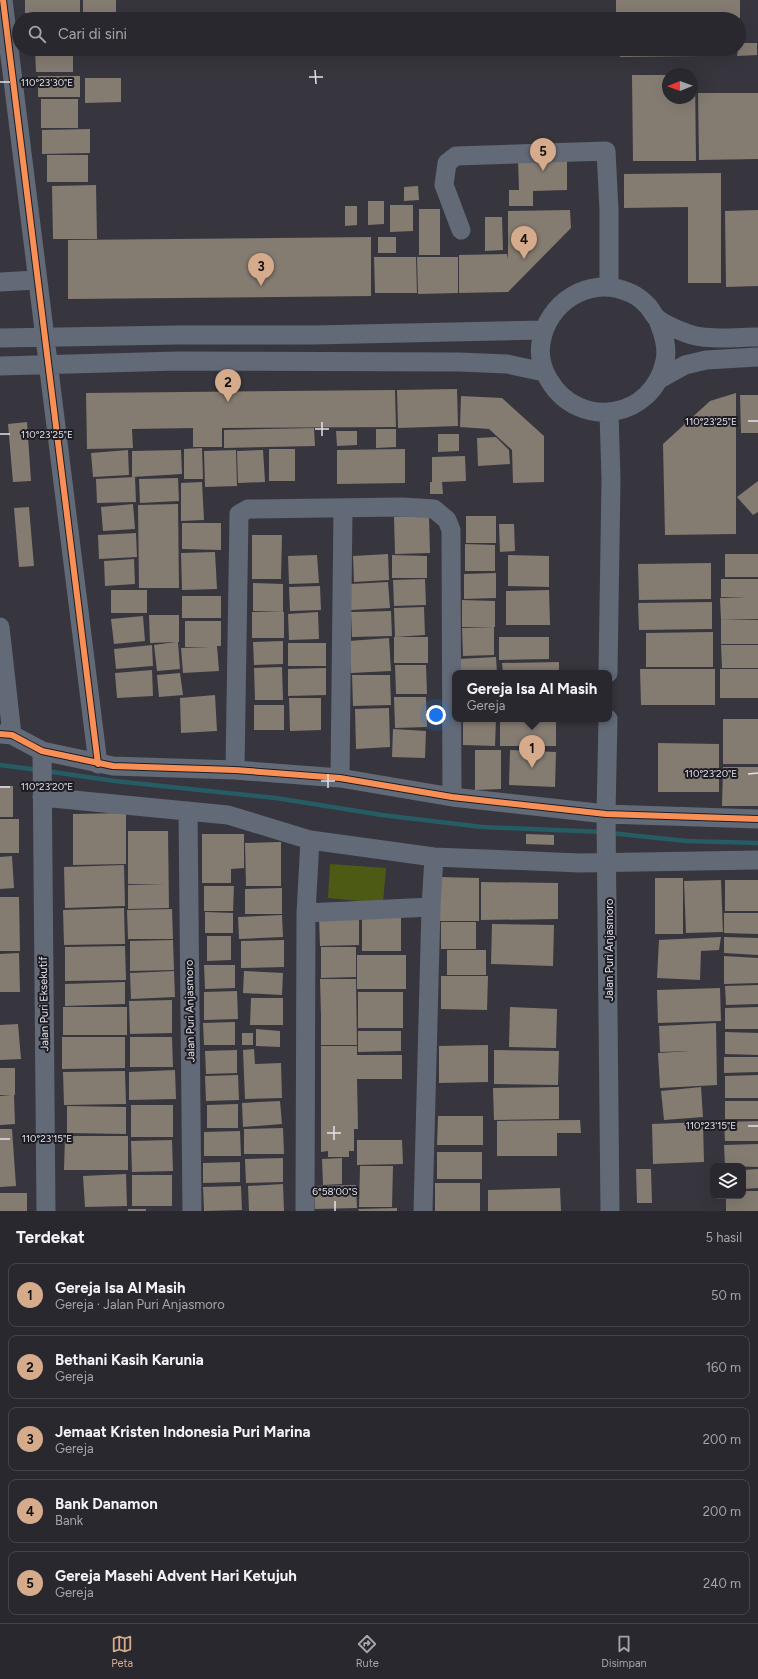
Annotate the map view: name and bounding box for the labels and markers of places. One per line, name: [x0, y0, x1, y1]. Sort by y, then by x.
pin: 5: [530, 138, 556, 171]
pin: 4: [511, 226, 537, 259]
pin: 3: [248, 253, 274, 286]
pin: 2: [215, 369, 241, 402]
pin: 1: [519, 735, 545, 768]

